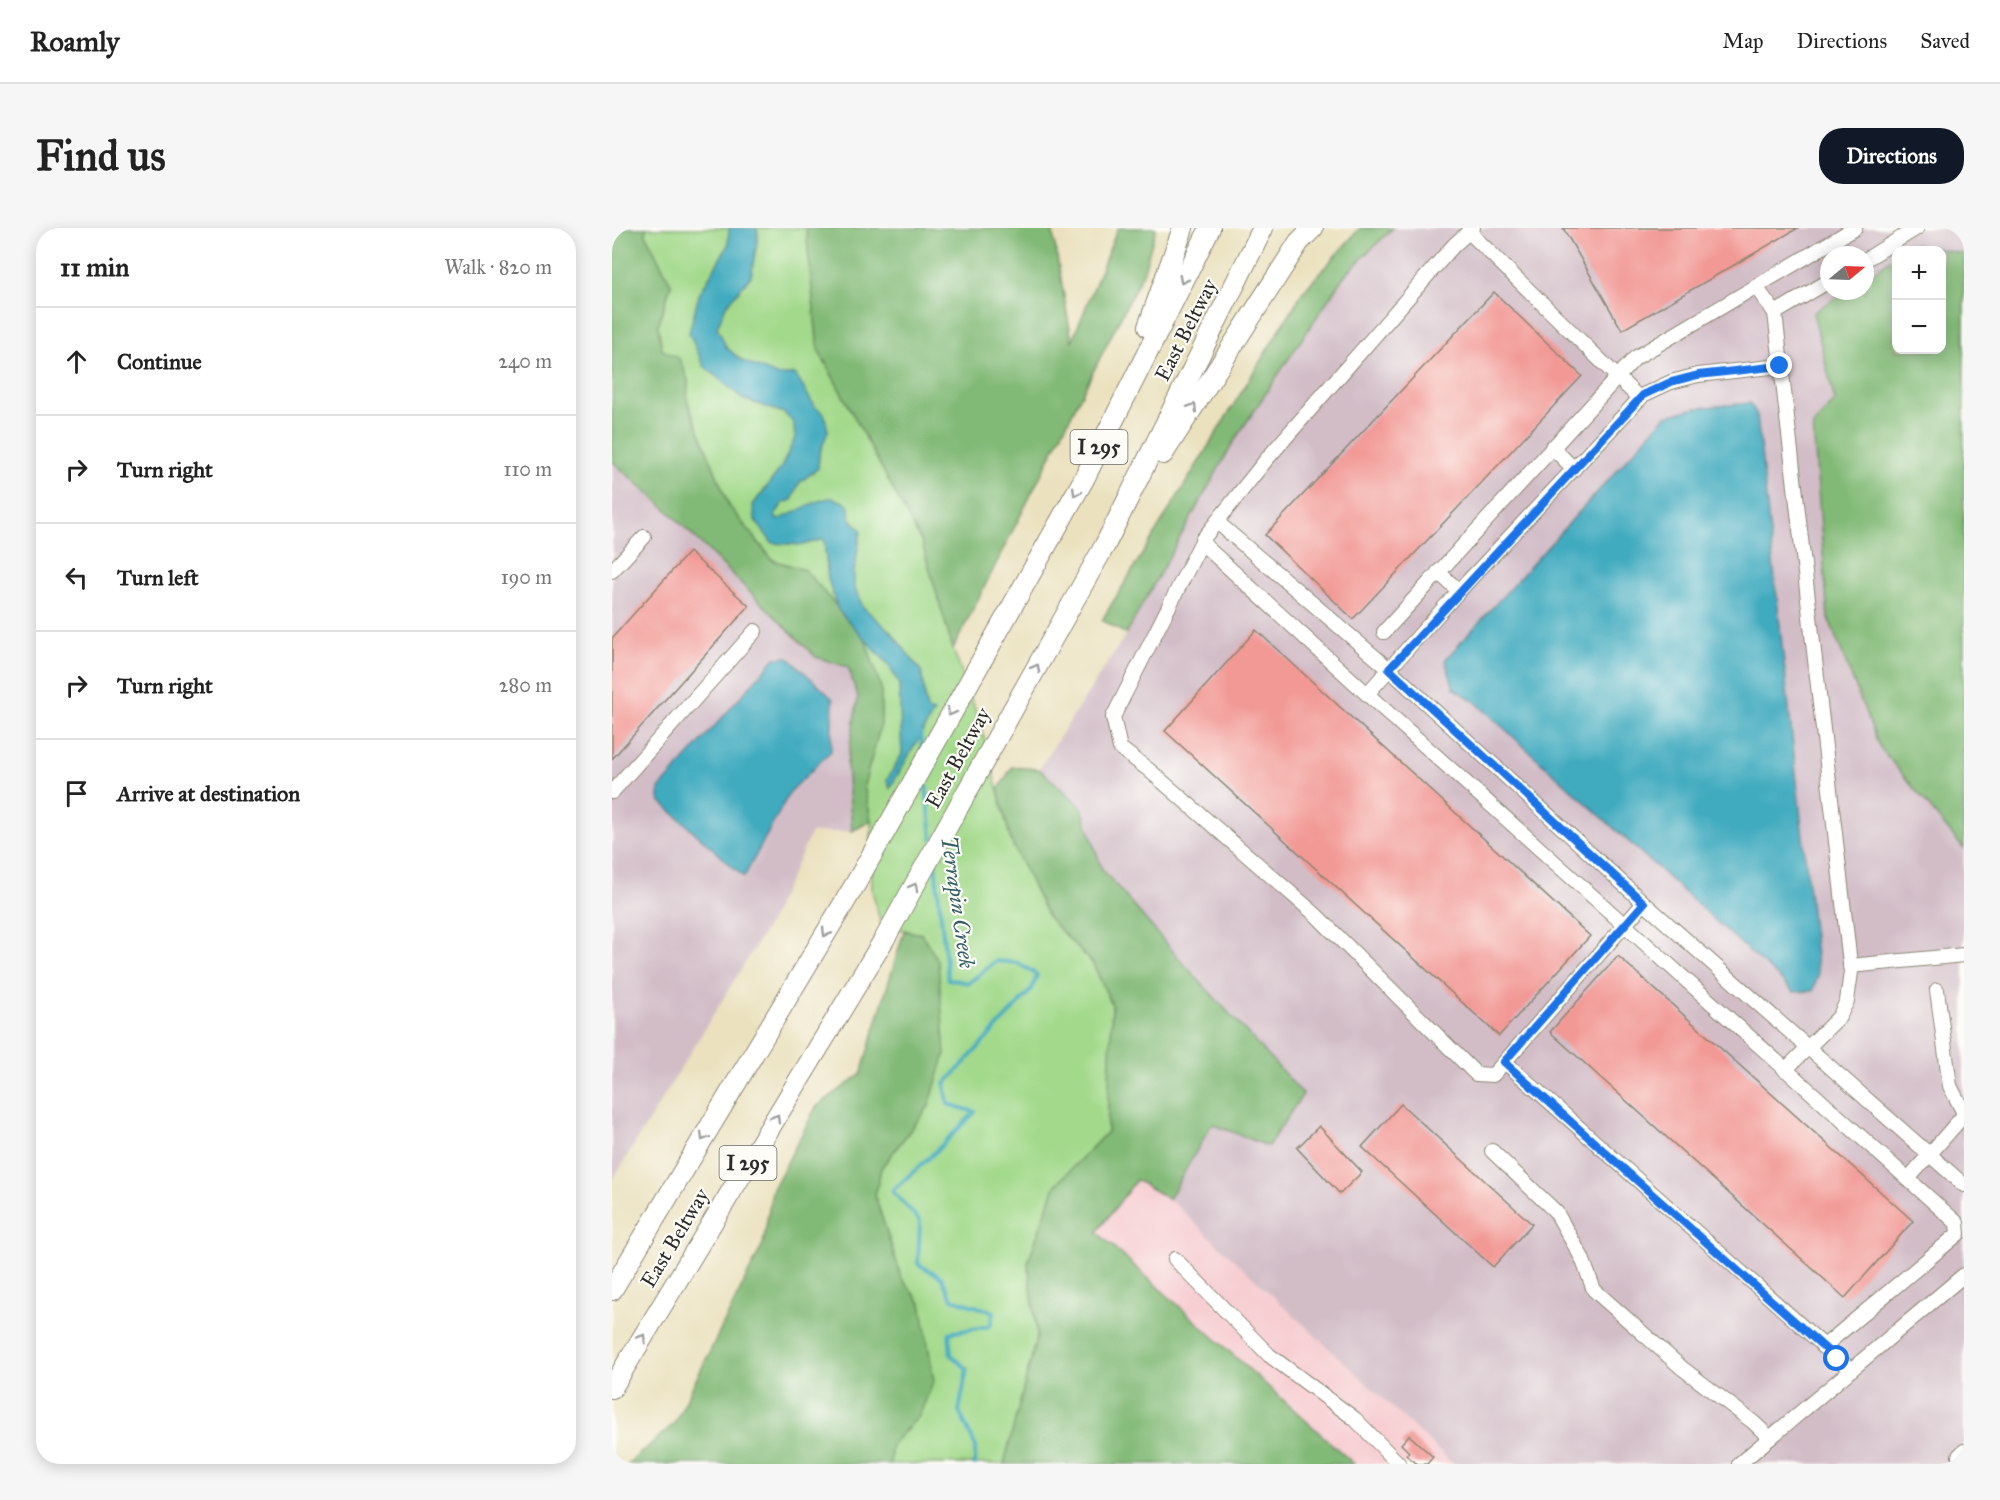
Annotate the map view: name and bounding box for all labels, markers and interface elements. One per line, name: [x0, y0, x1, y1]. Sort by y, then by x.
text: Roamly: [30, 24, 119, 59]
text: Map: [1723, 28, 1764, 54]
text: Directions: [1797, 28, 1887, 54]
text: Saved: [1920, 28, 1970, 54]
button: Directions: [1819, 128, 1964, 184]
text: Find us: [36, 130, 166, 182]
north arrow: [1820, 246, 1874, 300]
map controls: [1892, 246, 1946, 354]
button: +: [1892, 246, 1946, 300]
text: 11 min: [60, 251, 129, 283]
text: Walk · 820 m: [445, 255, 552, 279]
street label: East Beltway: [1149, 273, 1223, 385]
one-way arrow: [1179, 274, 1191, 285]
button: −: [1892, 300, 1946, 354]
icon: ahead: [60, 345, 93, 378]
text: Continue: [117, 348, 202, 375]
text: 240 m: [498, 349, 552, 373]
route end: [1766, 352, 1792, 378]
one-way arrow: [1185, 403, 1197, 413]
road number: I 295: [1070, 430, 1128, 464]
icon: right: [60, 453, 93, 486]
text: Turn right: [117, 456, 213, 483]
text: 110 m: [504, 457, 552, 481]
one-way arrow: [1072, 486, 1083, 496]
icon: left: [60, 561, 93, 594]
text: Turn left: [117, 564, 199, 591]
text: 190 m: [501, 565, 552, 589]
one-way arrow: [1029, 663, 1041, 674]
icon: right: [60, 669, 93, 702]
text: Turn right: [117, 672, 213, 699]
text: 280 m: [499, 673, 552, 697]
street label: East Beltway: [920, 702, 997, 813]
one-way arrow: [947, 706, 959, 716]
icon: arrive: [60, 777, 93, 810]
text: Arrive at destination: [117, 780, 300, 807]
water label: Terrapin Creek: [935, 834, 981, 970]
one-way arrow: [906, 883, 918, 893]
one-way arrow: [821, 927, 833, 937]
one-way arrow: [769, 1114, 781, 1124]
one-way arrow: [699, 1131, 711, 1141]
road number: I 295: [720, 1146, 776, 1180]
street label: East Beltway: [635, 1183, 715, 1292]
one-way arrow: [635, 1334, 647, 1344]
route start: [1823, 1345, 1849, 1371]

